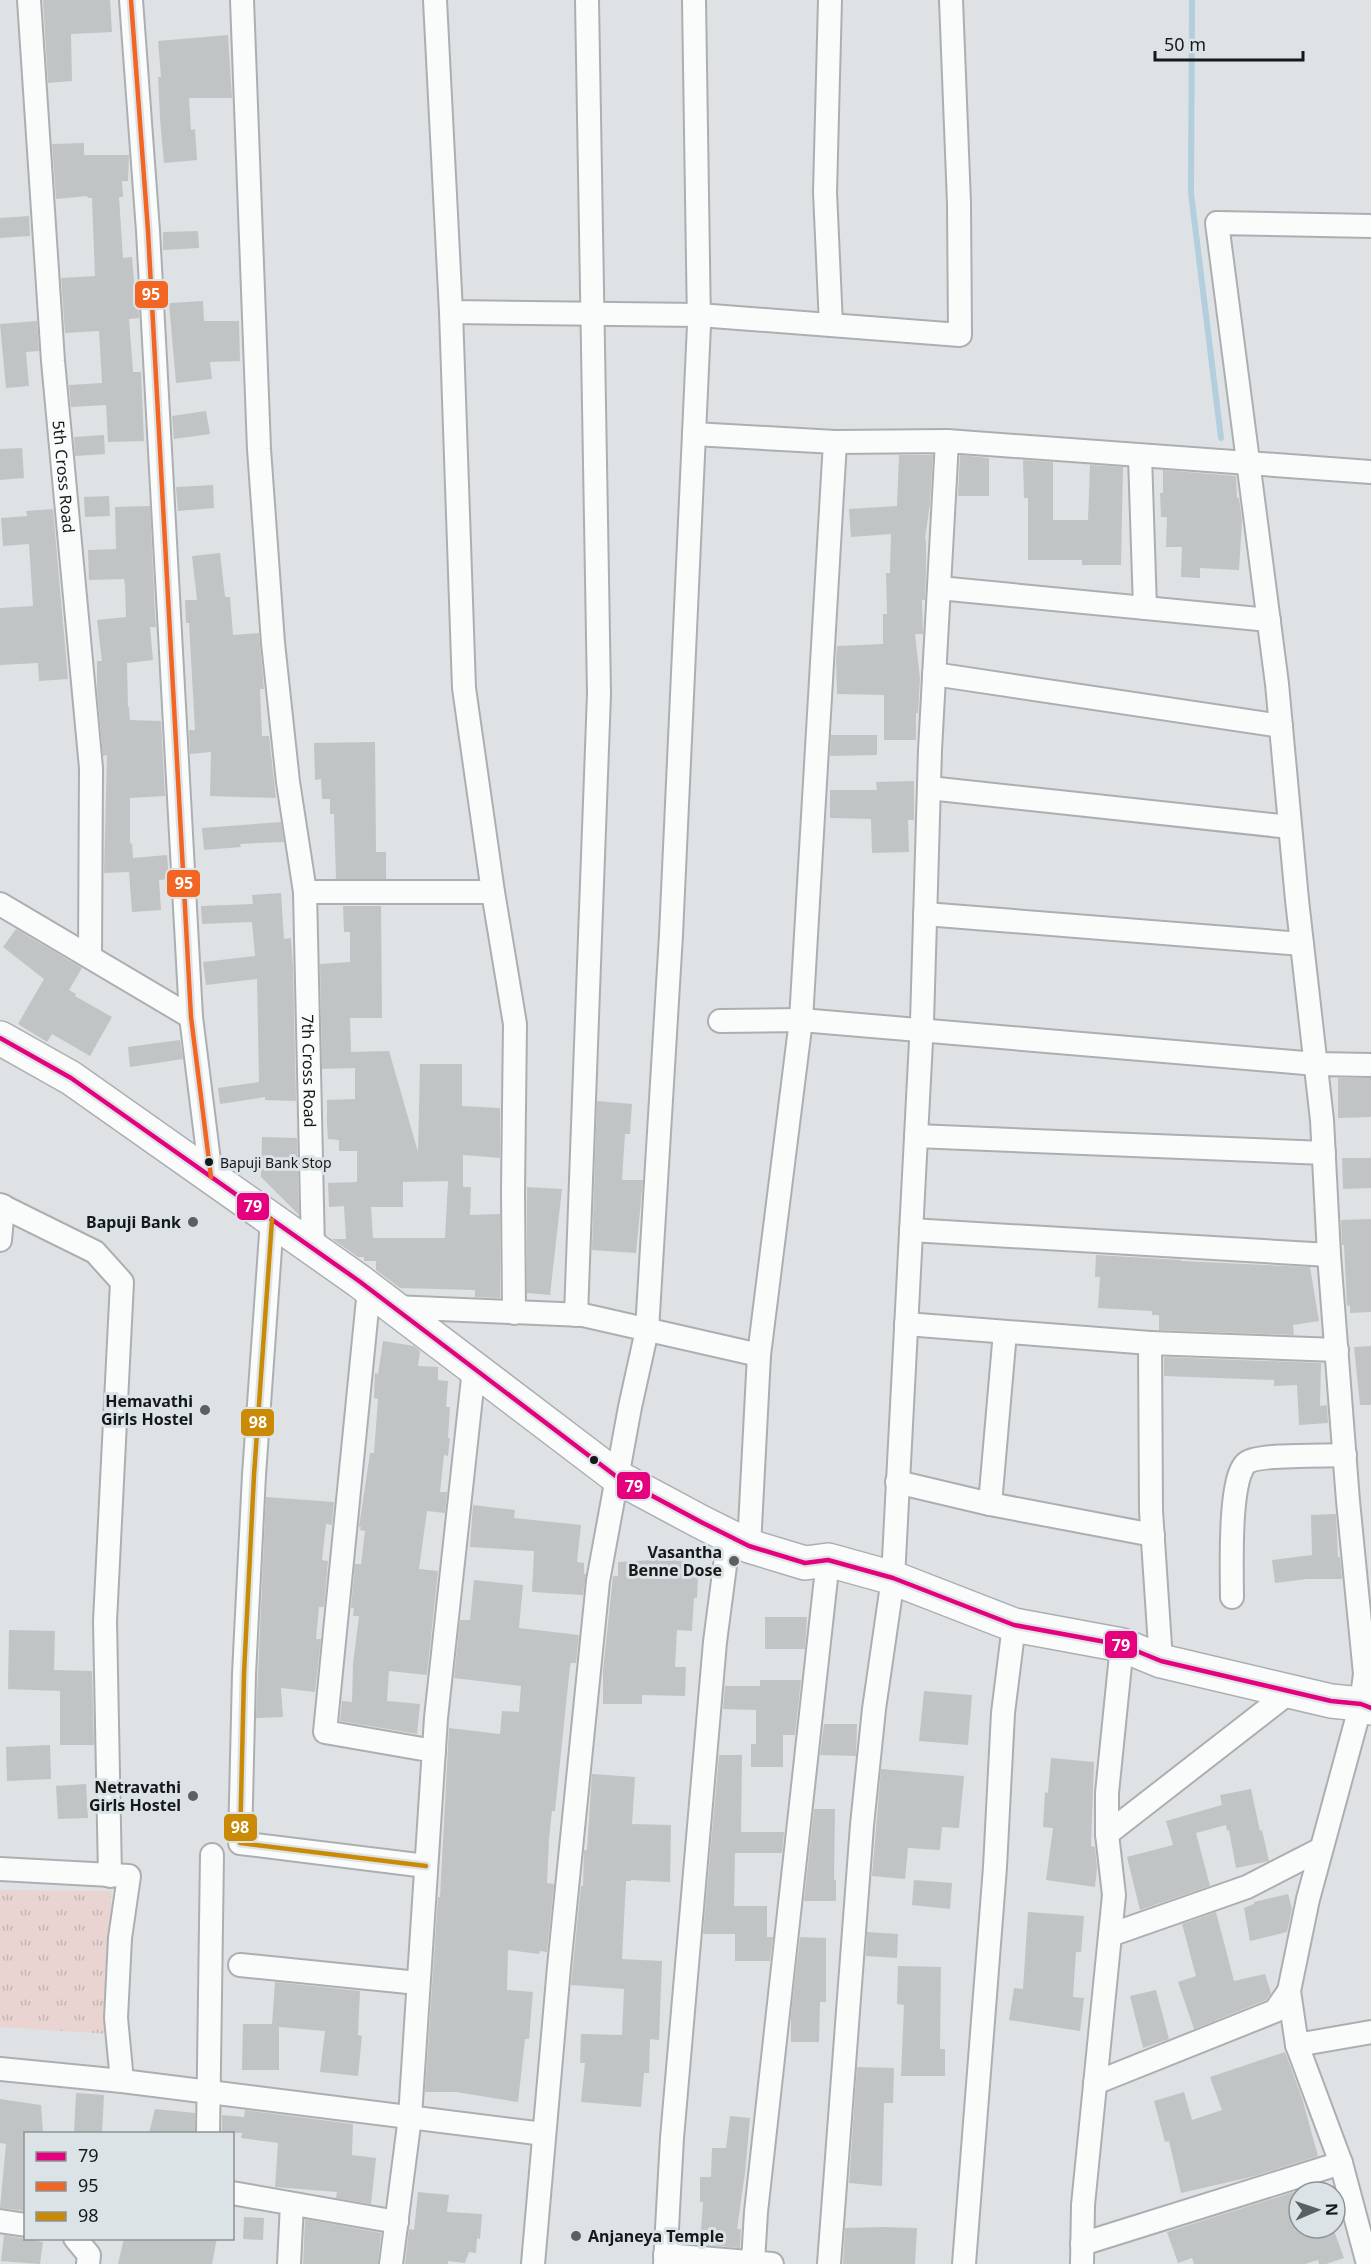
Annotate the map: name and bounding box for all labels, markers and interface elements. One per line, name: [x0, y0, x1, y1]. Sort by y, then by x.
scale bar: [1155, 24, 1304, 62]
text: 50 m: [1164, 32, 1206, 56]
line badge: 95: [134, 280, 169, 309]
text: 95: [142, 283, 160, 305]
street label: 5th Cross Road: [48, 419, 80, 534]
line badge: 95: [166, 869, 201, 898]
text: 95: [175, 872, 193, 894]
street label: 7th Cross Road: [297, 1014, 321, 1128]
place label: Bapuji Bank Stop: [220, 1153, 332, 1172]
marker: Bapuji Bank Stop: [203, 1156, 215, 1168]
line badge: 79: [236, 1192, 270, 1221]
text: 79: [244, 1195, 262, 1217]
place label: Bapuji Bank: [86, 1211, 181, 1233]
marker: Bapuji Bank: [186, 1215, 200, 1229]
place label: Hemavathi Girls Hostel: [101, 1390, 193, 1430]
marker: Hemavathi Girls Hostel: [198, 1403, 212, 1417]
line badge: 98: [240, 1408, 275, 1437]
text: 98: [249, 1411, 267, 1433]
unlabelled marker: [588, 1454, 600, 1466]
line badge: 79: [616, 1471, 651, 1500]
text: 79: [625, 1475, 643, 1497]
place label: Vasantha Benne Dose: [628, 1541, 722, 1581]
marker: Vasantha Benne Dose: [727, 1554, 741, 1568]
line badge: 79: [1104, 1630, 1138, 1659]
text: 79: [1112, 1634, 1130, 1656]
place label: Netravathi Girls Hostel: [89, 1776, 181, 1816]
marker: Netravathi Girls Hostel: [186, 1789, 200, 1803]
line badge: 98: [223, 1813, 258, 1842]
text: 98: [231, 1816, 249, 1838]
legend: [24, 2132, 234, 2240]
text: 79: [78, 2143, 99, 2167]
text: 95: [78, 2173, 99, 2197]
north arrow: [1287, 2180, 1347, 2240]
text: 98: [78, 2203, 99, 2227]
text: N: [1321, 2203, 1343, 2216]
place label: Anjaneya Temple: [588, 2225, 724, 2247]
marker: Anjaneya Temple: [569, 2229, 583, 2243]

